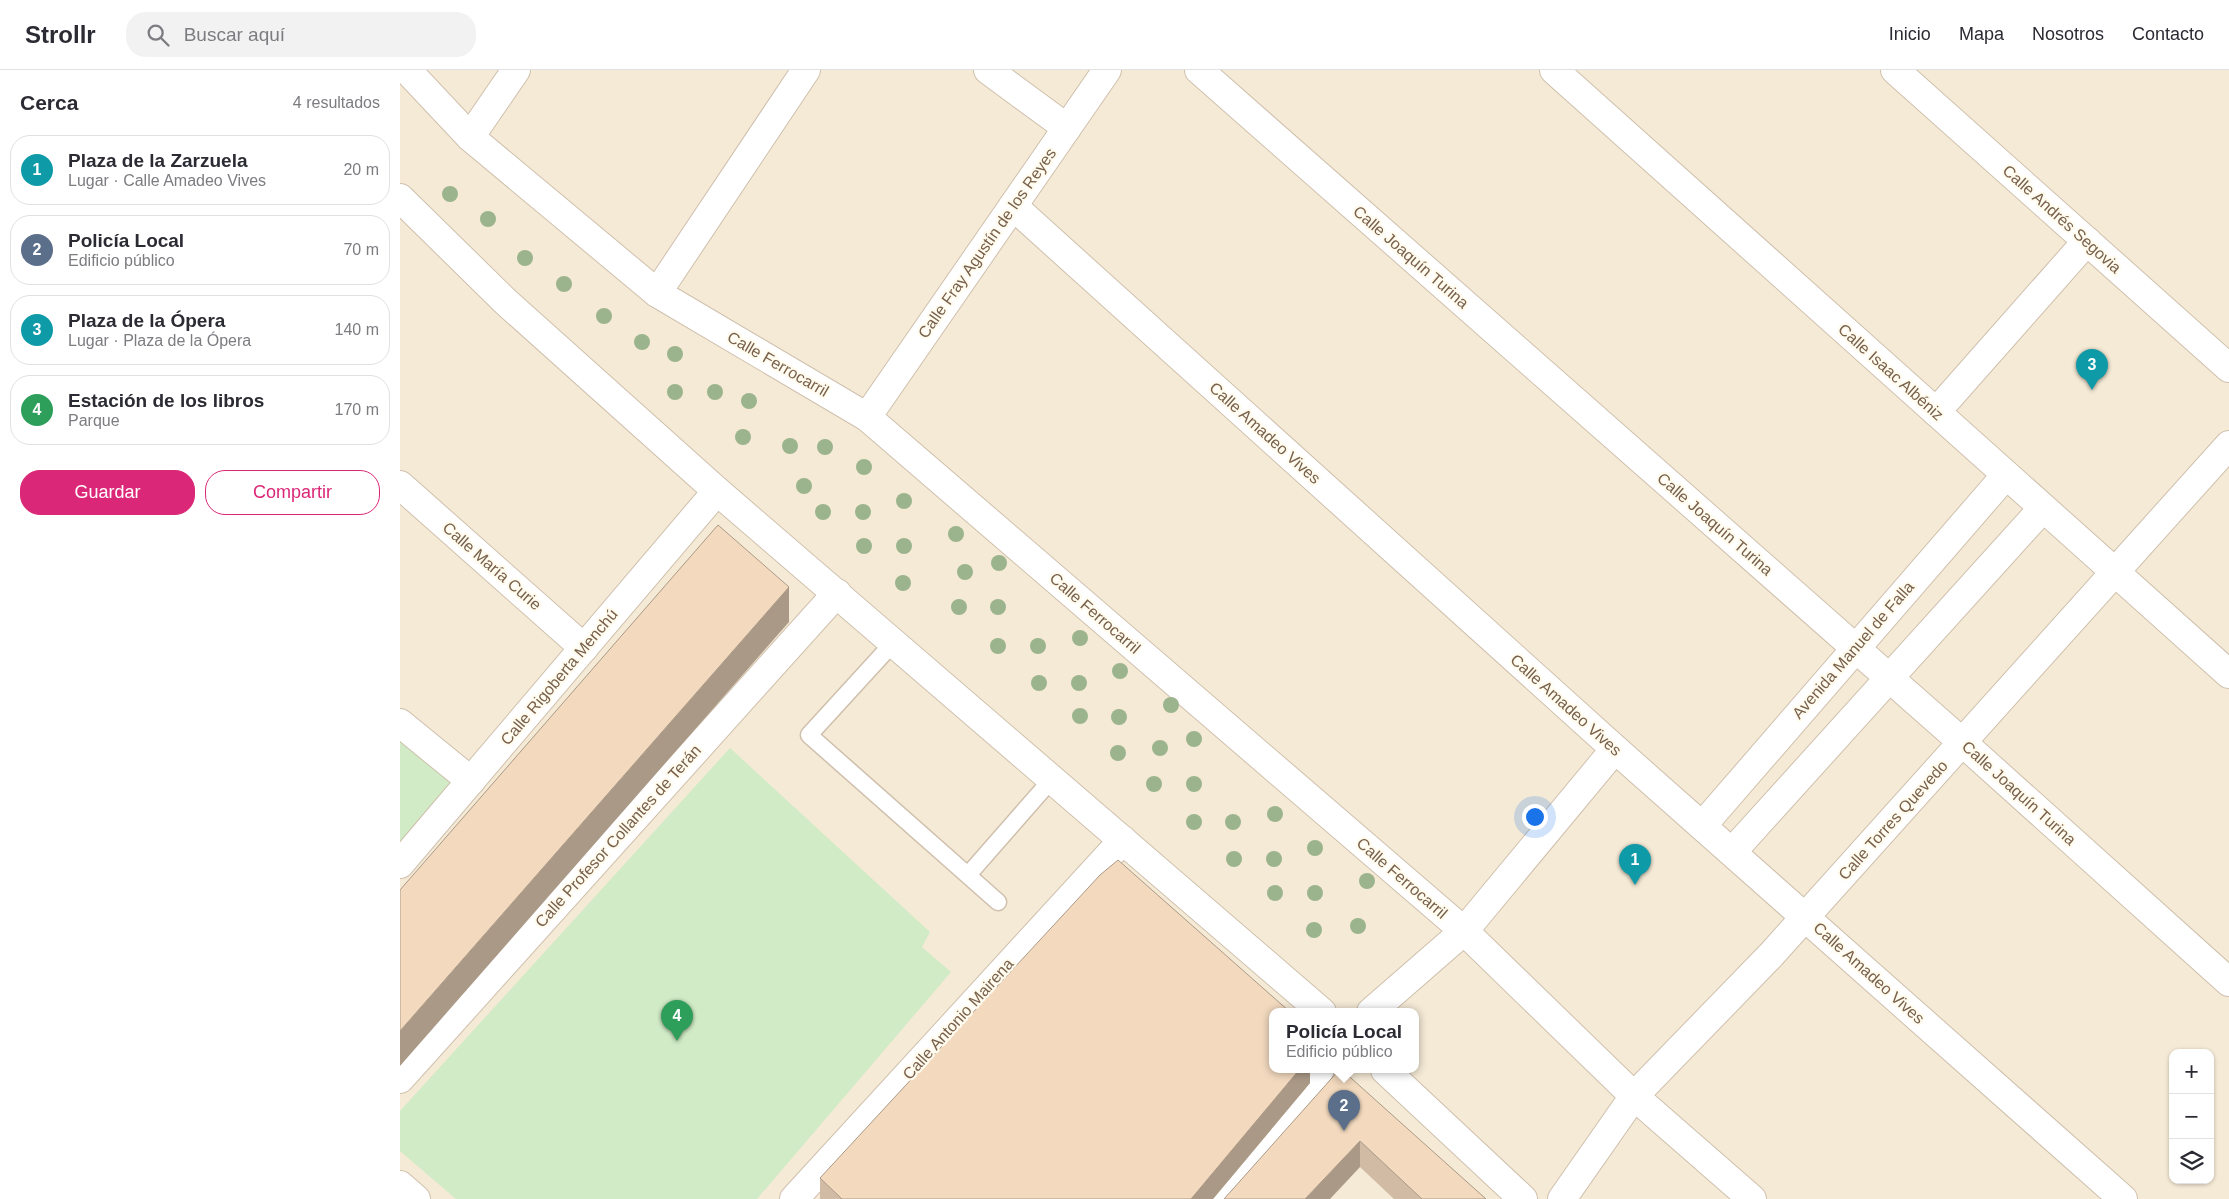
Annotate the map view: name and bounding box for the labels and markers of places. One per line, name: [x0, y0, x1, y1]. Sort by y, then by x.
pin: 3: [2076, 349, 2108, 390]
pin: 1: [1619, 844, 1651, 885]
pin: 4: [661, 1000, 693, 1041]
pin: 2: [1328, 1090, 1360, 1131]

